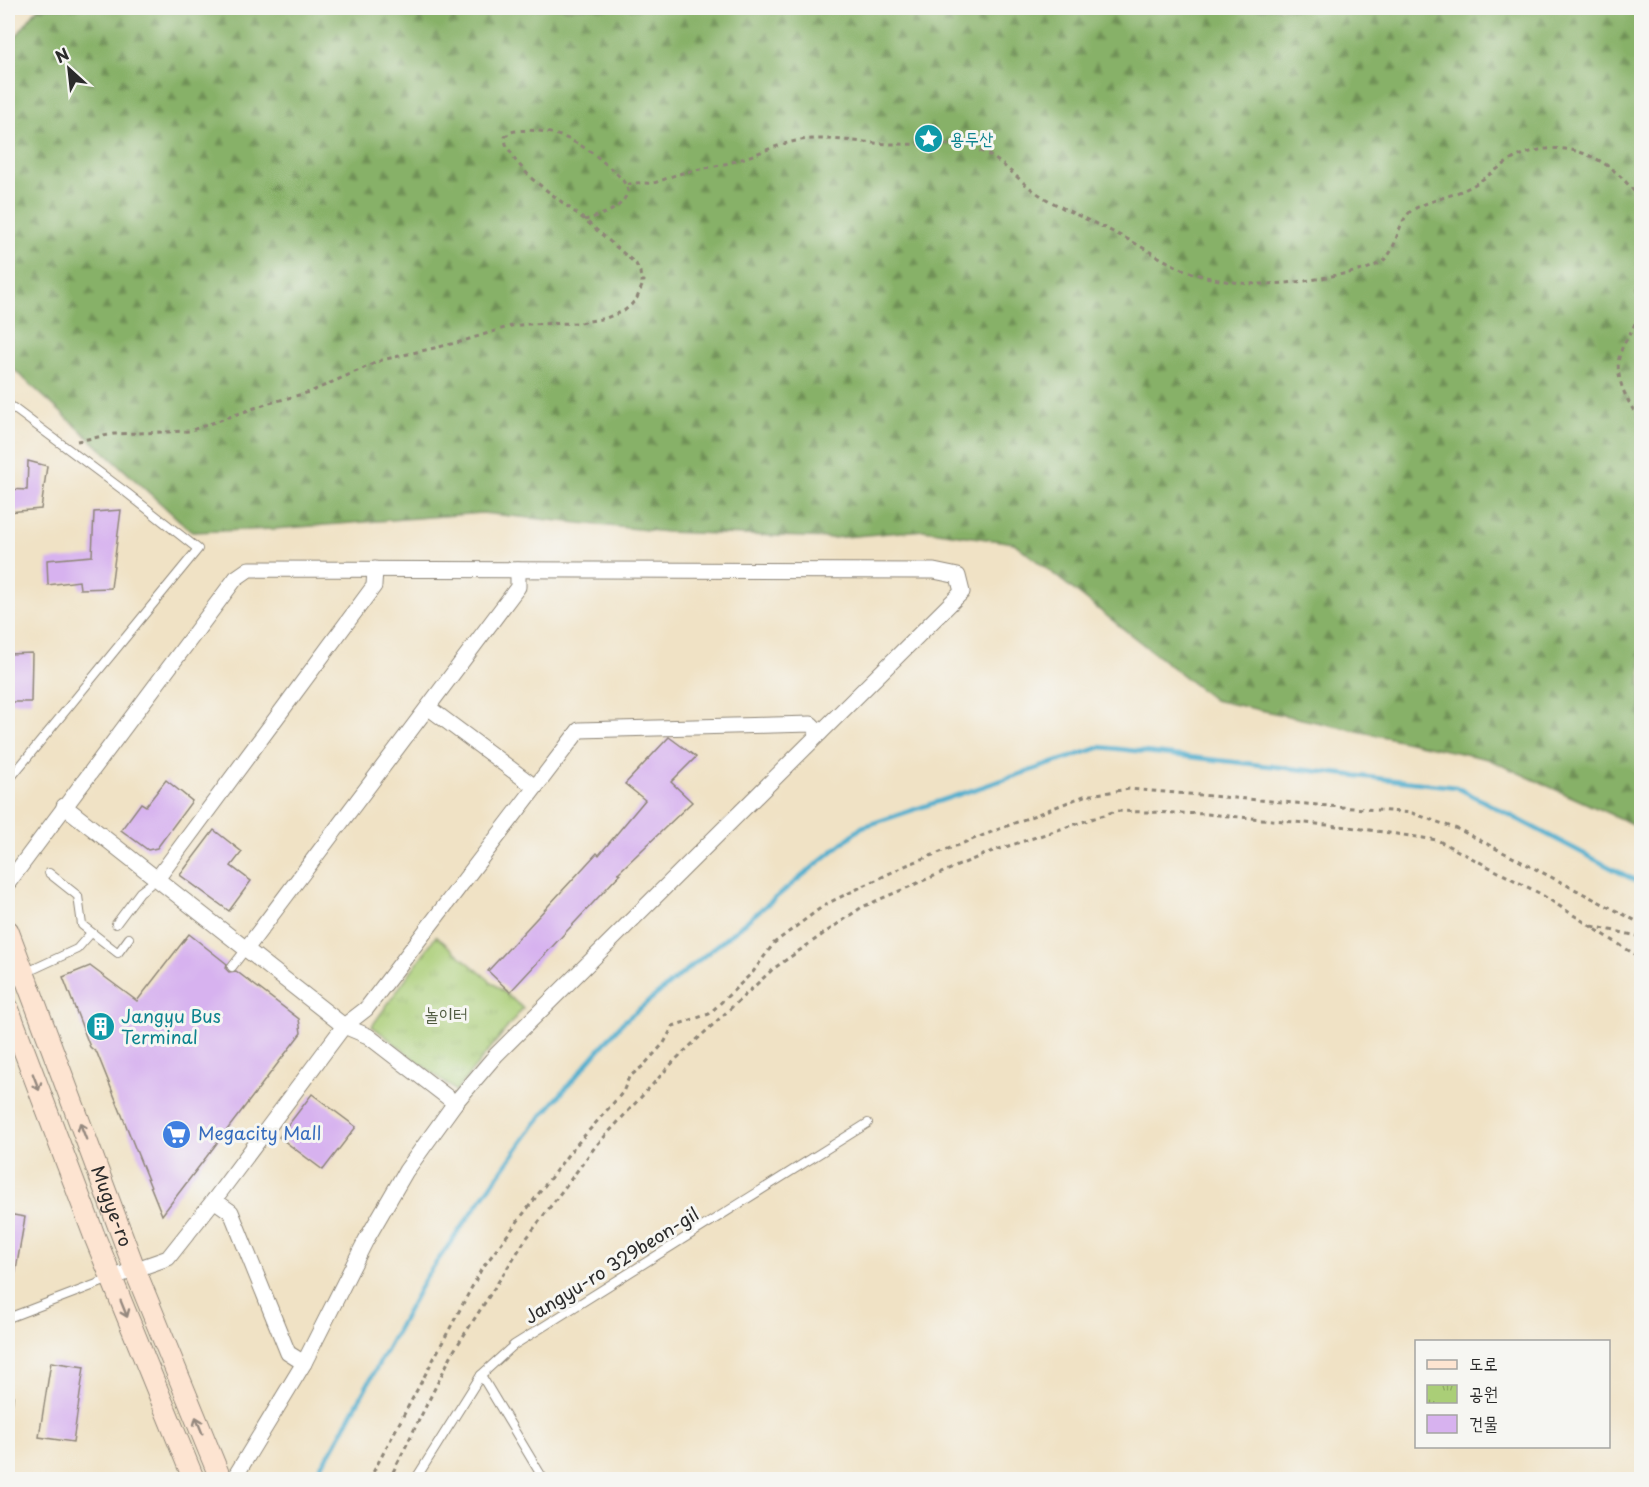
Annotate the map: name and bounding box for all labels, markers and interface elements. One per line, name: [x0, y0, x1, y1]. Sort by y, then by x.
north arrow: [39, 39, 99, 99]
text: N: [51, 41, 73, 68]
place icon: 용두산: [913, 123, 945, 155]
place label: 용두산: [950, 124, 994, 151]
park label: 놀이터: [424, 1000, 468, 1027]
place label: Jangyu Bus Terminal: [121, 1002, 221, 1050]
building icon: Jangyu Bus Terminal: [84, 1011, 116, 1043]
one-way arrow: [31, 1072, 42, 1091]
supermarket icon: Megacity Mall: [161, 1118, 193, 1150]
place label: Megacity Mall: [198, 1119, 321, 1146]
one-way arrow: [76, 1122, 87, 1140]
street label: Mugye-ro: [85, 1161, 140, 1250]
street label: Jangyu-ro 329beon-gil: [519, 1200, 704, 1330]
one-way arrow: [119, 1299, 130, 1317]
legend: [1415, 1340, 1610, 1448]
text: 도로: [1469, 1349, 1498, 1376]
text: 공원: [1469, 1379, 1498, 1406]
text: 건물: [1469, 1409, 1498, 1436]
one-way arrow: [192, 1417, 203, 1435]

